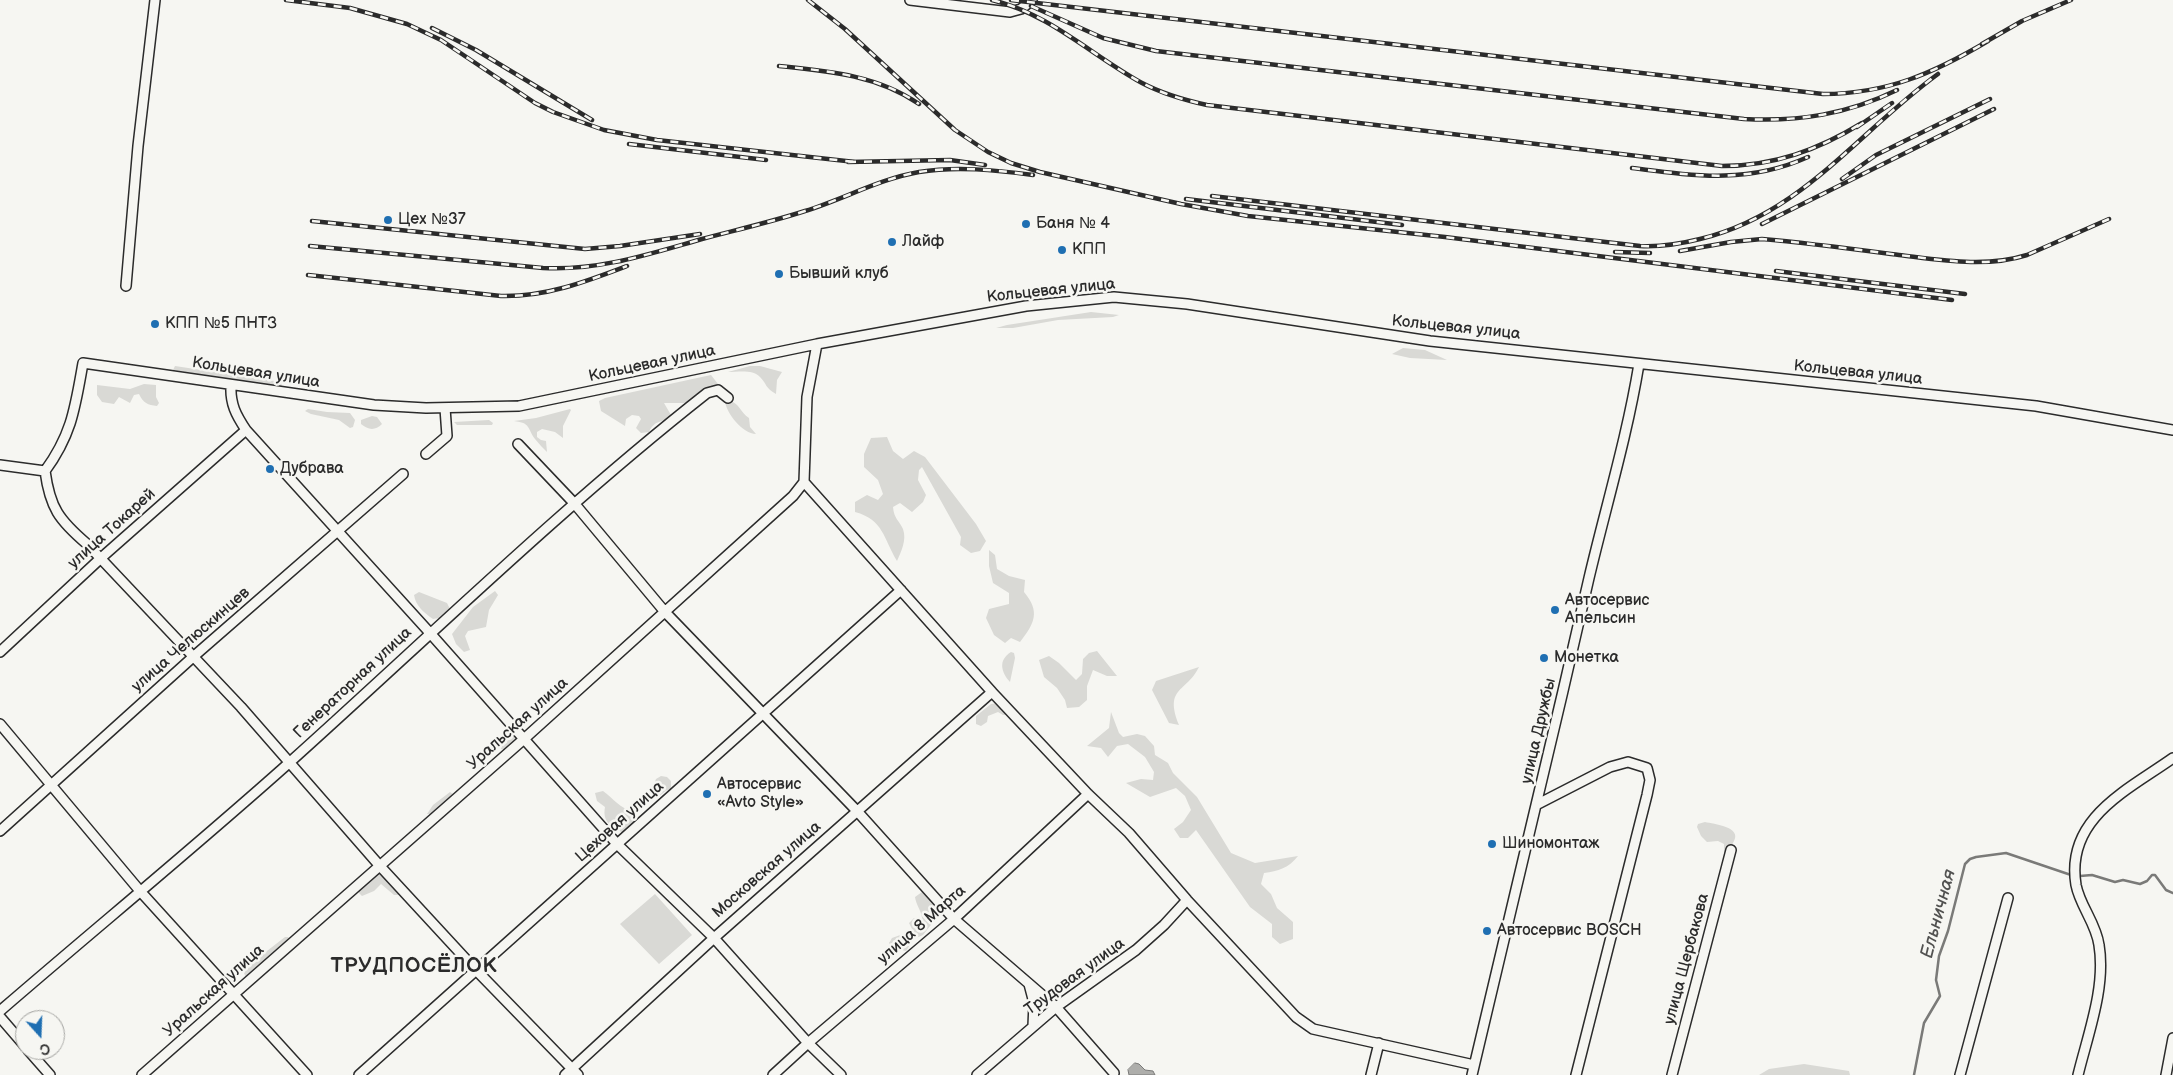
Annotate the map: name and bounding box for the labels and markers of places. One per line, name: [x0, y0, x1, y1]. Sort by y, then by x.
place label: Цех №37: [398, 210, 466, 230]
marker: Цех №37: [382, 214, 394, 226]
place label: Баня № 4: [1036, 214, 1110, 234]
marker: Баня № 4: [1020, 218, 1032, 230]
place label: Лайф: [902, 232, 944, 252]
marker: Лайф: [886, 236, 898, 248]
place label: КПП: [1072, 240, 1106, 260]
marker: КПП: [1056, 244, 1068, 256]
place label: Бывший клуб: [789, 264, 888, 284]
marker: Бывший клуб: [773, 268, 785, 280]
place label: КПП №5 ПНТЗ: [165, 314, 277, 334]
marker: КПП №5 ПНТЗ: [149, 318, 161, 330]
place label: Дубрава: [280, 459, 344, 479]
marker: Дубрава: [264, 463, 276, 475]
place label: Автосервис Апельсин: [1565, 591, 1649, 629]
marker: Автосервис Апельсин: [1549, 604, 1561, 616]
place label: Монетка: [1554, 648, 1619, 668]
marker: Монетка: [1538, 652, 1550, 664]
place label: Автосервис «Avto Style»: [717, 775, 804, 813]
marker: Автосервис «Avto Style»: [701, 788, 713, 800]
place label: Шиномонтаж: [1502, 834, 1599, 854]
marker: Шиномонтаж: [1486, 838, 1498, 850]
place label: Автосервис BOSCH: [1497, 921, 1642, 941]
marker: Автосервис BOSCH: [1481, 925, 1493, 937]

